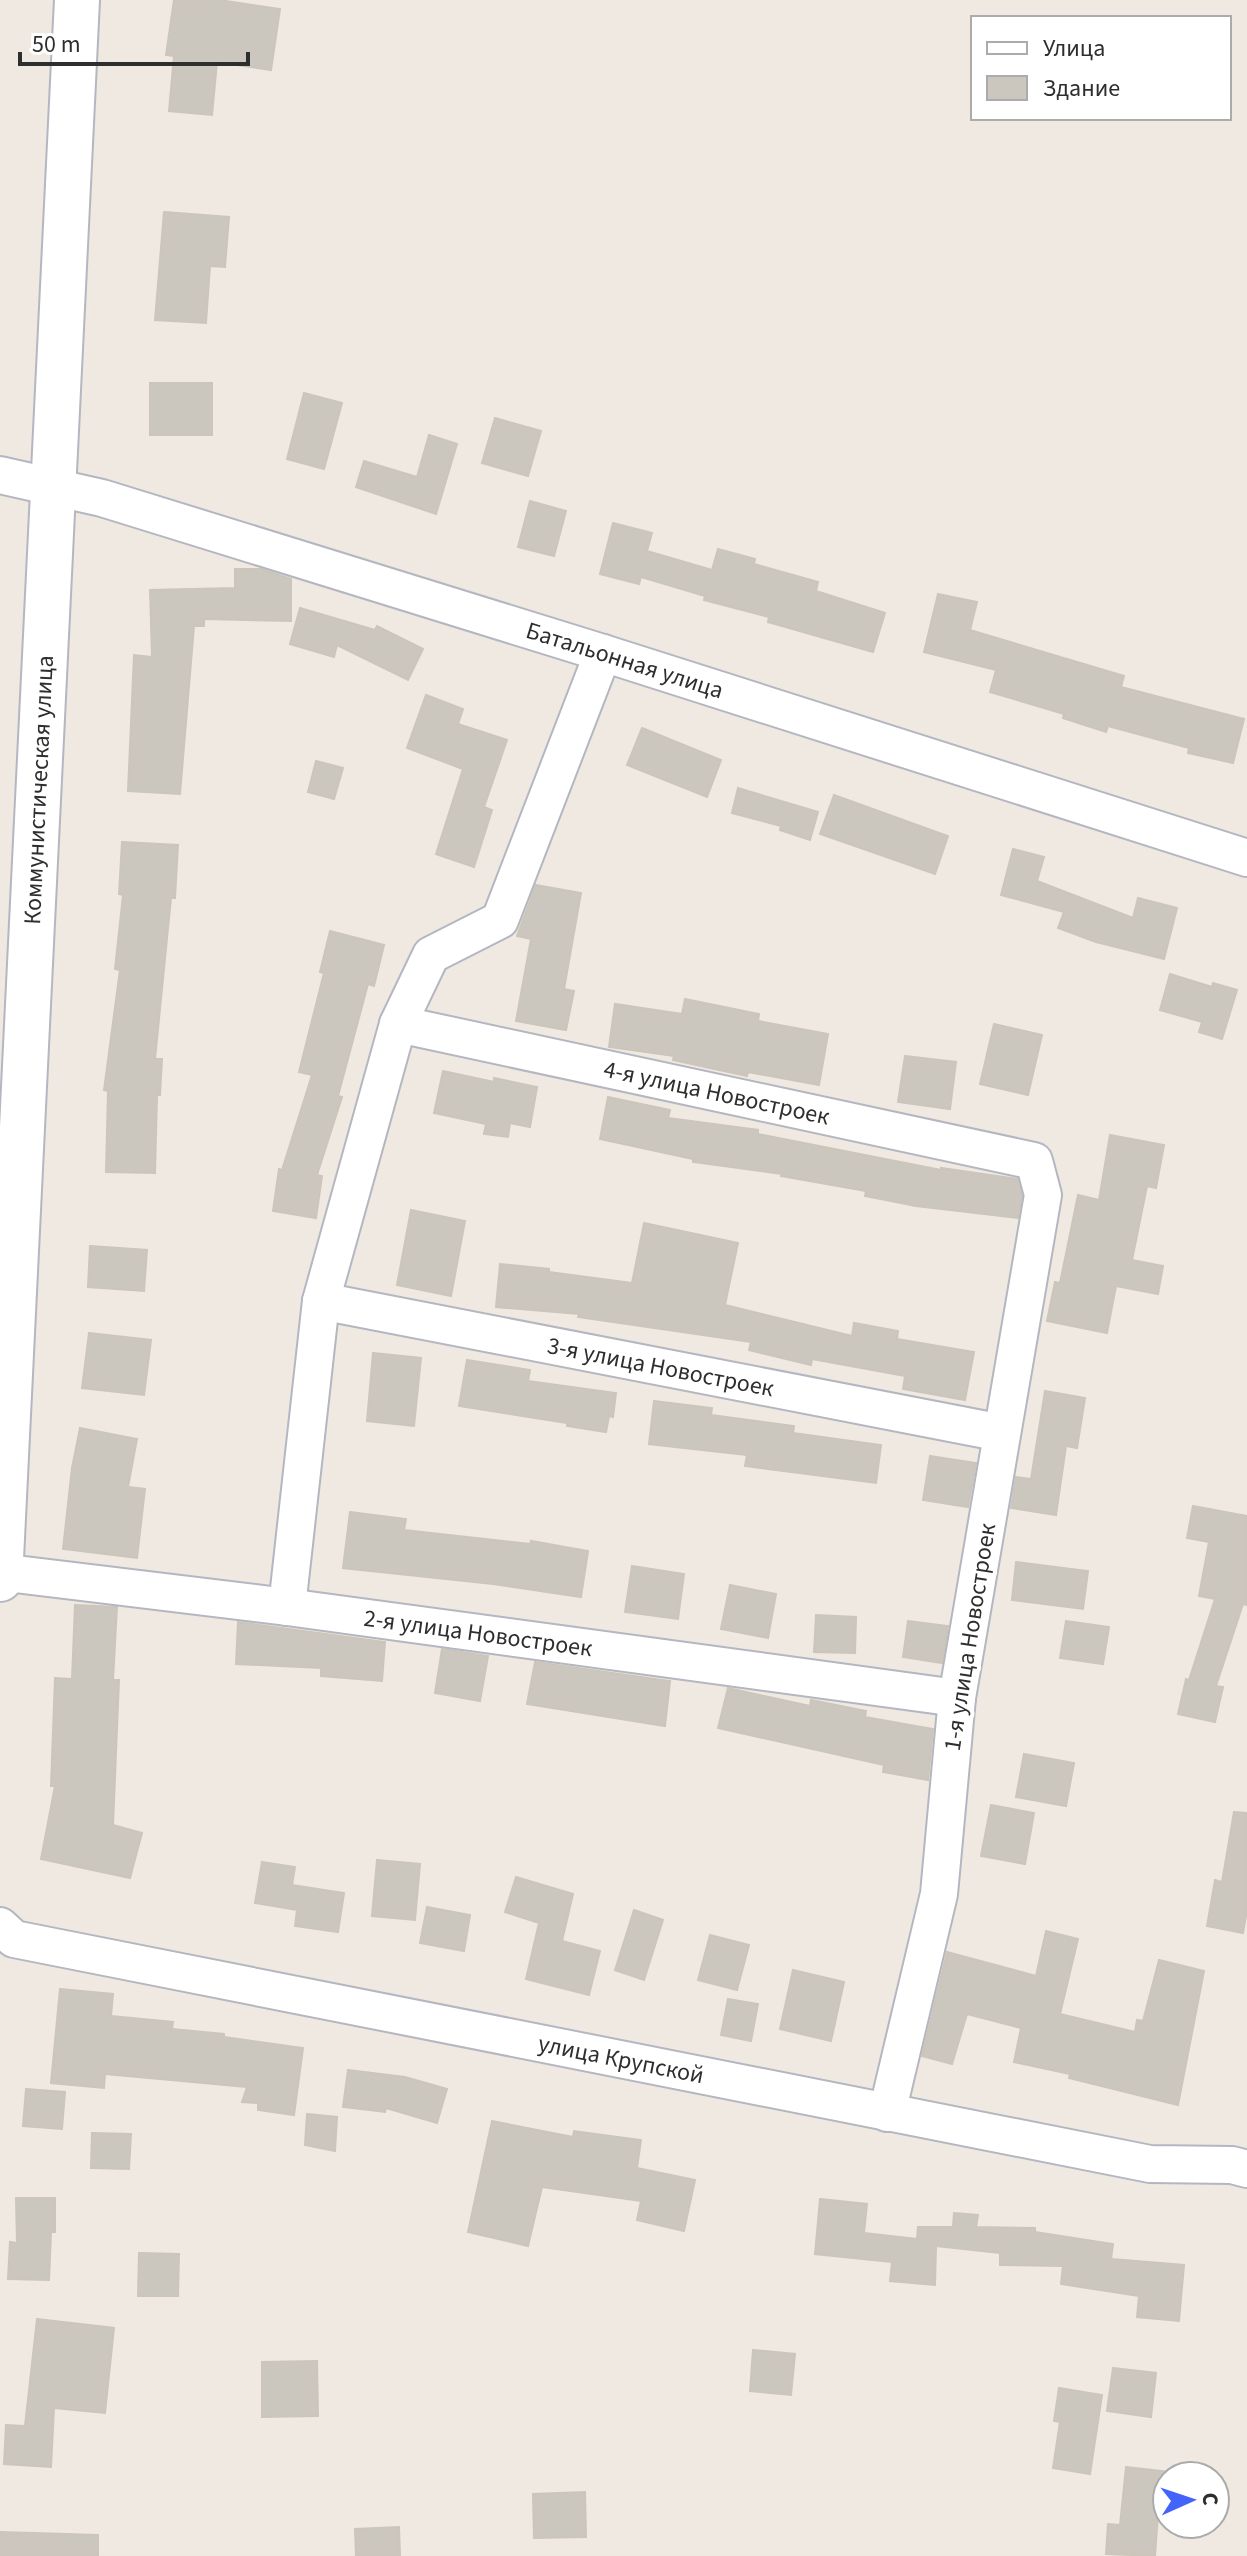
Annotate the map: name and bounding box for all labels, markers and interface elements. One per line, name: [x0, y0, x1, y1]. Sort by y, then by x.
scale bar: [20, 16, 248, 66]
legend: [971, 16, 1231, 120]
text: 50 m: [32, 27, 81, 62]
text: Улица: [1043, 31, 1105, 66]
text: Здание: [1043, 71, 1120, 106]
street label: Батальонная улица: [522, 613, 728, 708]
street label: Коммунистическая улица: [14, 654, 63, 926]
street label: 4-я улица Новостроек: [601, 1051, 833, 1134]
street label: 3-я улица Новостроек: [544, 1328, 777, 1406]
street label: 1-я улица Новостроек: [935, 1521, 1005, 1753]
street label: 2-я улица Новостроек: [362, 1600, 594, 1666]
street label: улица Крупской: [535, 2026, 707, 2093]
north arrow: [1151, 2460, 1231, 2540]
text: С: [1194, 2492, 1226, 2506]

